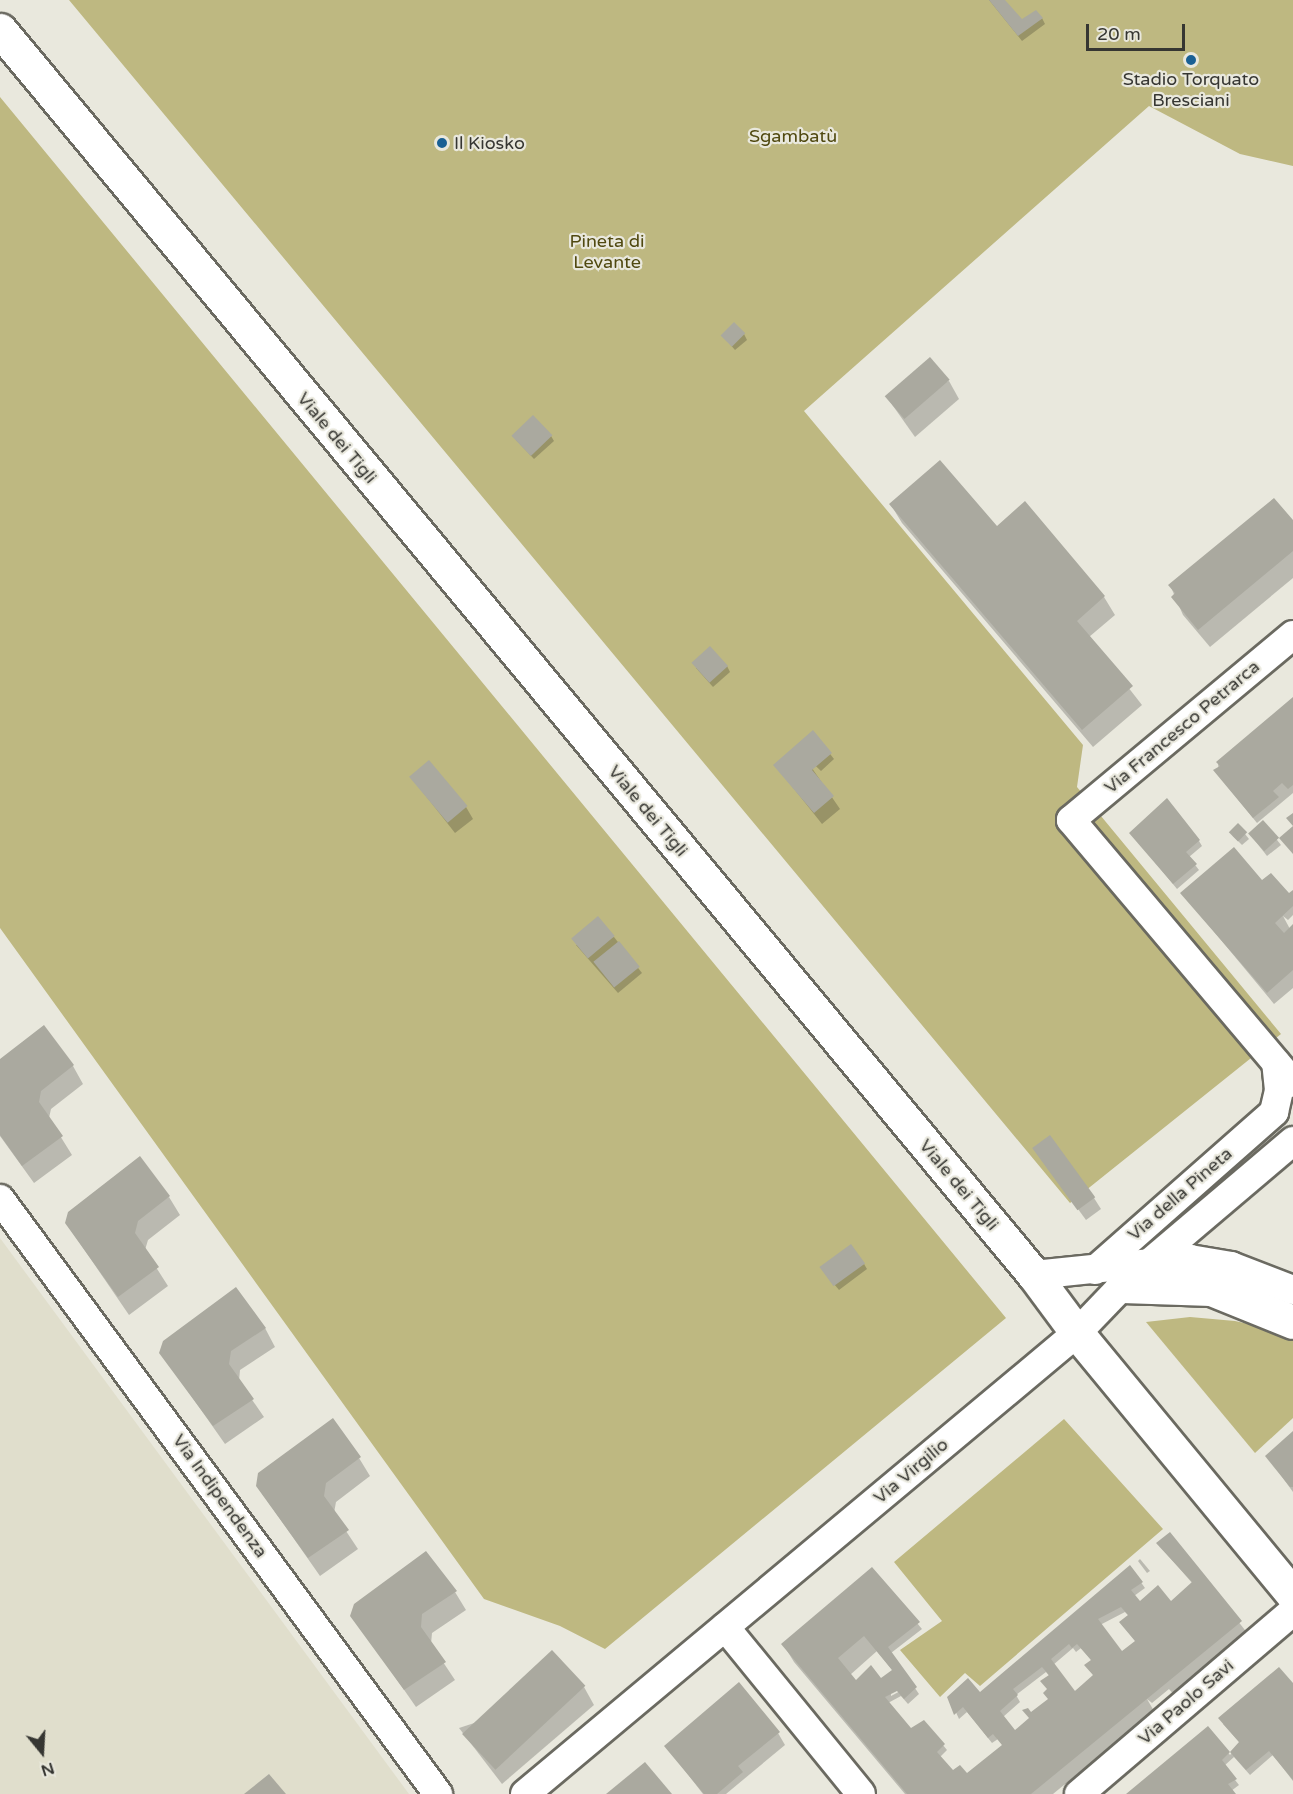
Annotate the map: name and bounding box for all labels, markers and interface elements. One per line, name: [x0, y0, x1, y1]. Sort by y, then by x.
scale bar: [1089, 12, 1188, 50]
text: 20 m: [1097, 23, 1141, 45]
marker: Stadio Torquato Bresciani: [1184, 53, 1198, 67]
place label: Stadio Torquato Bresciani: [1123, 69, 1259, 112]
park label: Sgambatù: [749, 125, 837, 147]
place label: Il Kiosko: [454, 132, 525, 154]
marker: Il Kiosko: [435, 136, 449, 150]
park label: Pineta di Levante: [569, 231, 645, 274]
street label: Viale dei Tigli: [293, 388, 381, 488]
street label: Via Francesco Petrarca: [1100, 656, 1264, 798]
street label: Viale dei Tigli: [604, 761, 692, 861]
street label: Viale dei Tigli: [915, 1135, 1003, 1235]
street label: Via della Pineta: [1123, 1143, 1237, 1245]
street label: Via Indipendenza: [168, 1430, 272, 1562]
street label: Via Virgilio: [869, 1434, 953, 1508]
street label: Via Paolo Savi: [1134, 1655, 1238, 1749]
north arrow: [12, 1722, 72, 1782]
text: N: [38, 1758, 57, 1781]

